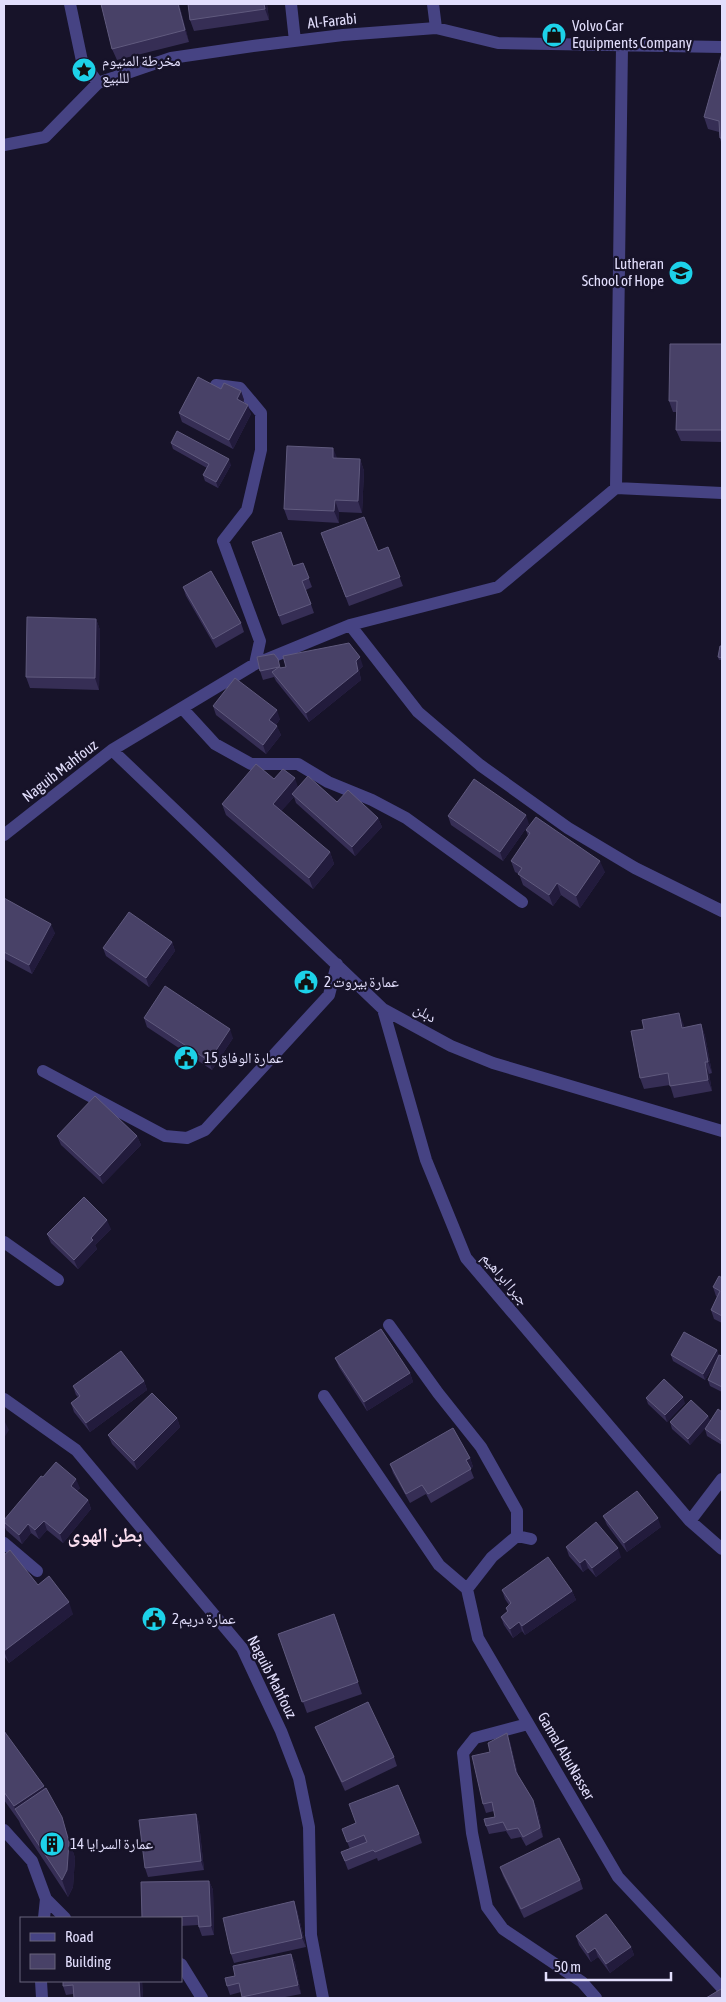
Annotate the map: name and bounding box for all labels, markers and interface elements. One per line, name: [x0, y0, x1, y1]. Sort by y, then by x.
street label: Al-Farabi: [306, 9, 357, 32]
place label: Volvo Car Equipments Company: [572, 17, 692, 51]
shop icon: Volvo Car Equipments Company: [541, 22, 567, 48]
place label: مخرطة المنيوم لللبيع: [102, 52, 181, 88]
place icon: مخرطة المنيوم لللبيع: [71, 57, 97, 83]
place label: Lutheran School of Hope: [582, 255, 664, 289]
school or university icon: Lutheran School of Hope: [668, 260, 694, 286]
street label: Naguib Mahfouz: [19, 736, 101, 805]
public building icon: عمارة بيروت 2: [293, 969, 319, 995]
place label: عمارة بيروت 2: [324, 973, 399, 991]
street label: دبلن: [410, 1000, 439, 1027]
public building icon: عمارة الوفاق15: [173, 1045, 199, 1071]
place label: عمارة الوفاق15: [204, 1049, 284, 1068]
street label: جبرا ابراهيم: [477, 1249, 533, 1310]
district label: بطن الهوى: [68, 1523, 142, 1548]
public building icon: عمارة دريم2: [141, 1606, 167, 1632]
place label: عمارة دريم2: [172, 1610, 236, 1629]
street label: Naguib Mahfouz: [244, 1633, 301, 1721]
street label: Gamal AbuNasser: [535, 1709, 599, 1803]
building icon: عمارة السرايا 14: [39, 1831, 65, 1857]
place label: عمارة السرايا 14: [70, 1835, 153, 1853]
legend: [20, 1917, 182, 1982]
text: Road: [65, 1928, 94, 1945]
scale bar: [546, 1950, 671, 1982]
text: Building: [65, 1953, 111, 1970]
text: 50 m: [554, 1958, 581, 1975]

